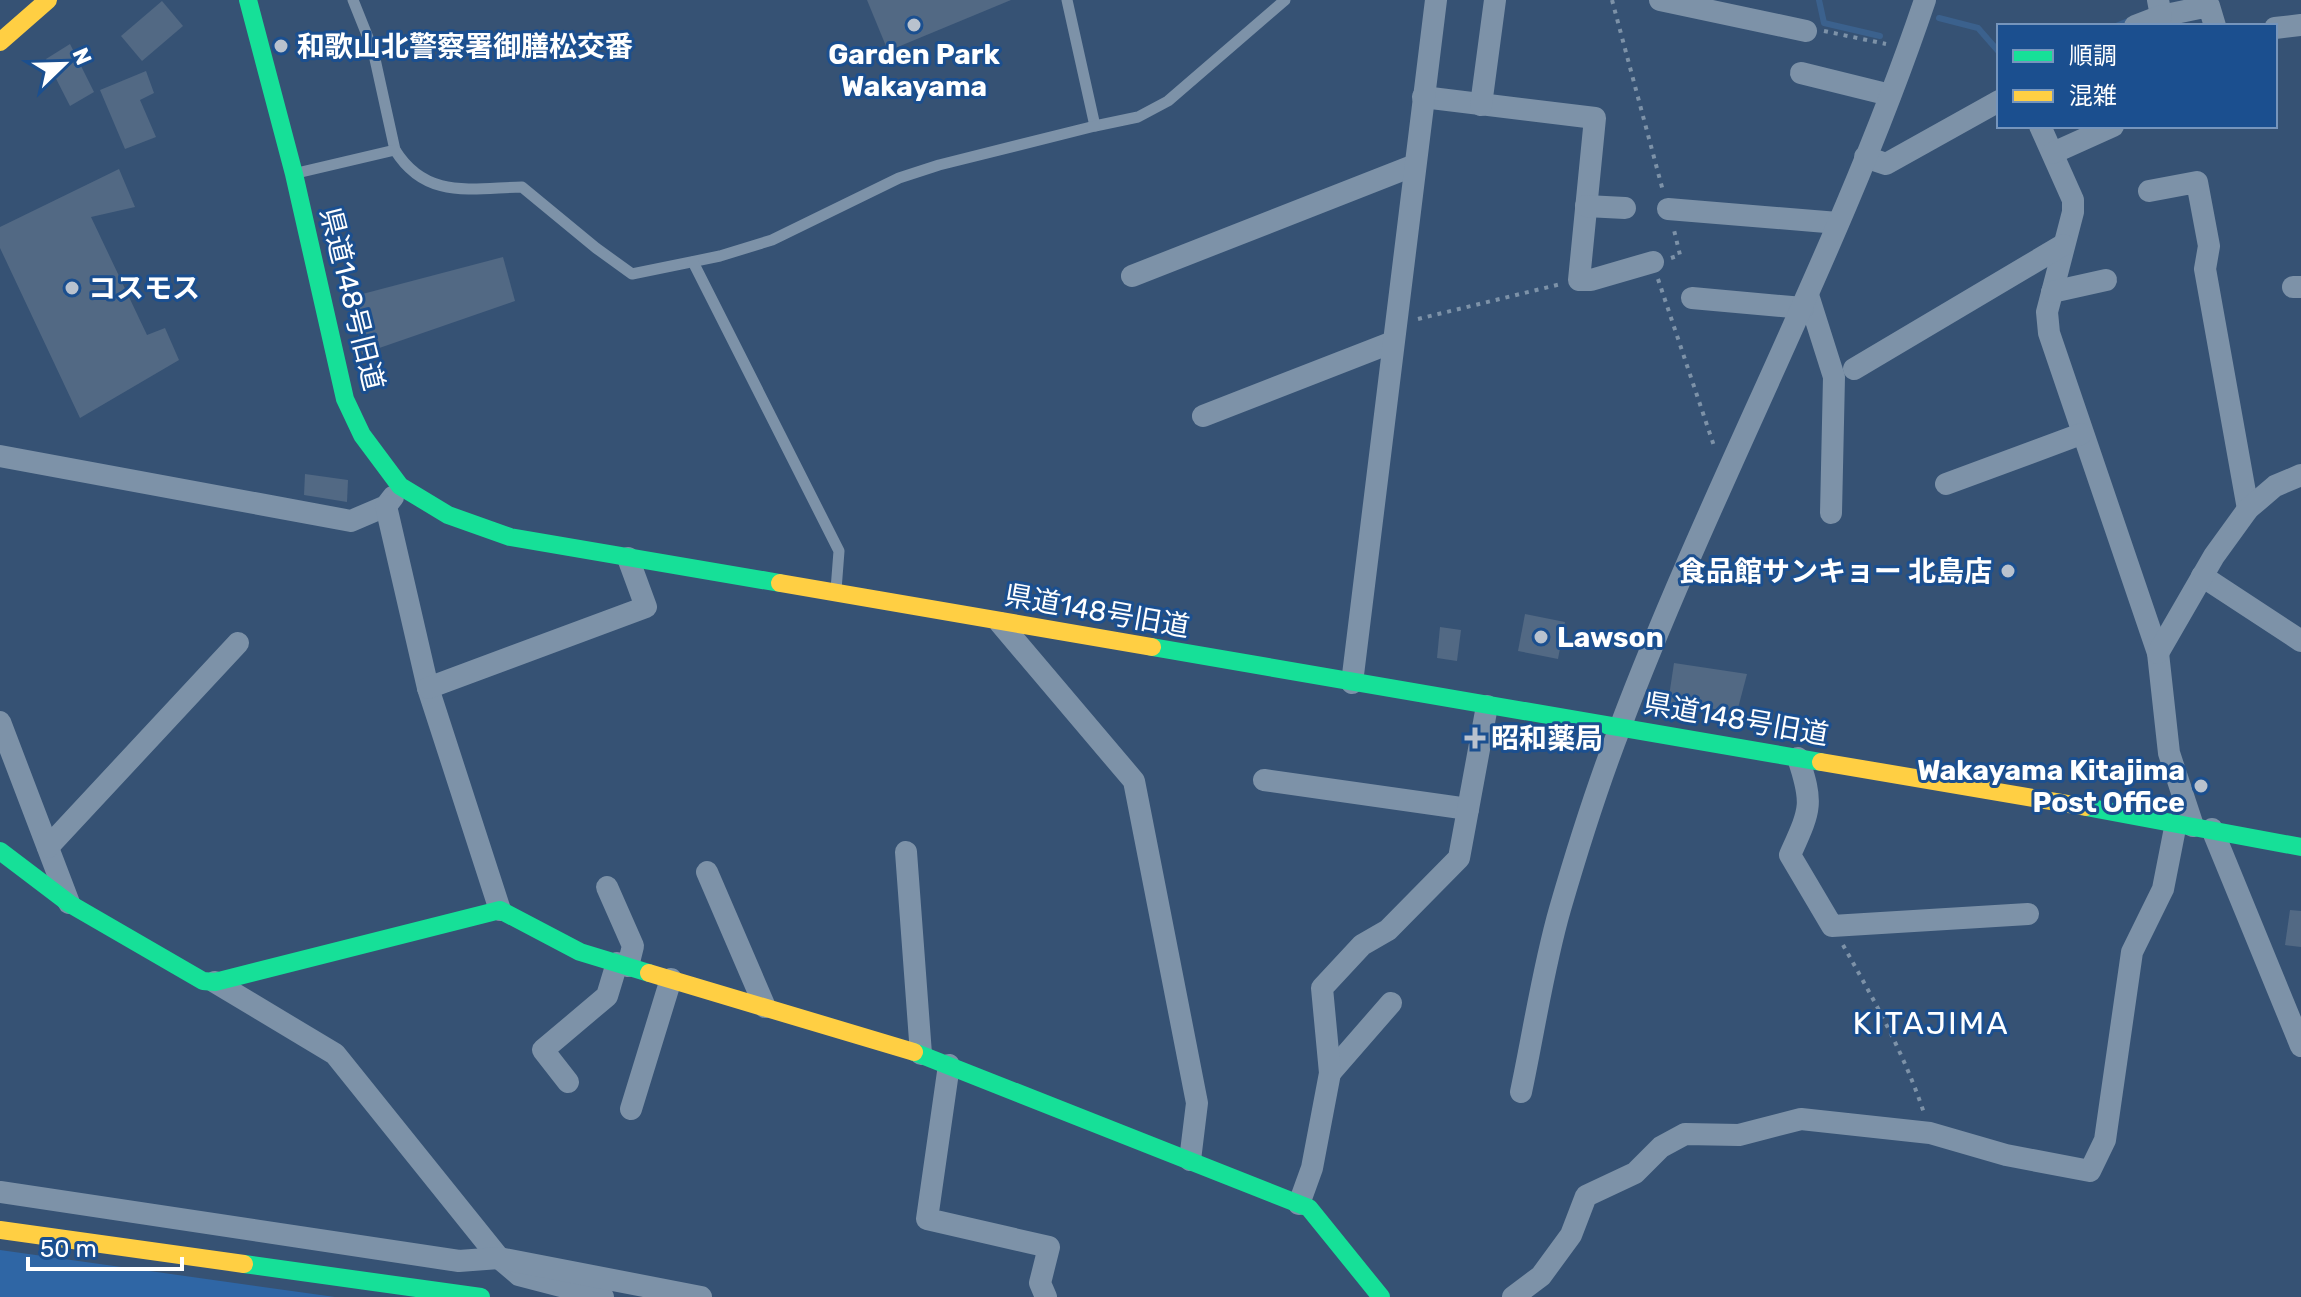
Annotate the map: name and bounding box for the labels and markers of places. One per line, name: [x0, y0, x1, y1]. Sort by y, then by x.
marker: Garden Park Wakayama: [905, 16, 923, 34]
place label: 和歌山北警察署御膳松交番: [297, 30, 633, 63]
marker: 和歌山北警察署御膳松交番: [272, 37, 290, 55]
place label: Garden Park Wakayama: [828, 38, 1000, 103]
place label: コスモス: [88, 272, 200, 305]
marker: コスモス: [63, 279, 81, 297]
place label: 食品館サンキョー 北島店: [1678, 555, 1992, 588]
marker: 食品館サンキョー 北島店: [1999, 562, 2017, 580]
place label: Lawson: [1557, 621, 1664, 654]
marker: Lawson: [1532, 628, 1550, 646]
place label: 昭和薬局: [1491, 722, 1603, 755]
marker: 昭和薬局: [1466, 729, 1484, 747]
place label: Wakayama Kitajima Post Office: [1917, 754, 2185, 819]
marker: Wakayama Kitajima Post Office: [2192, 777, 2210, 795]

